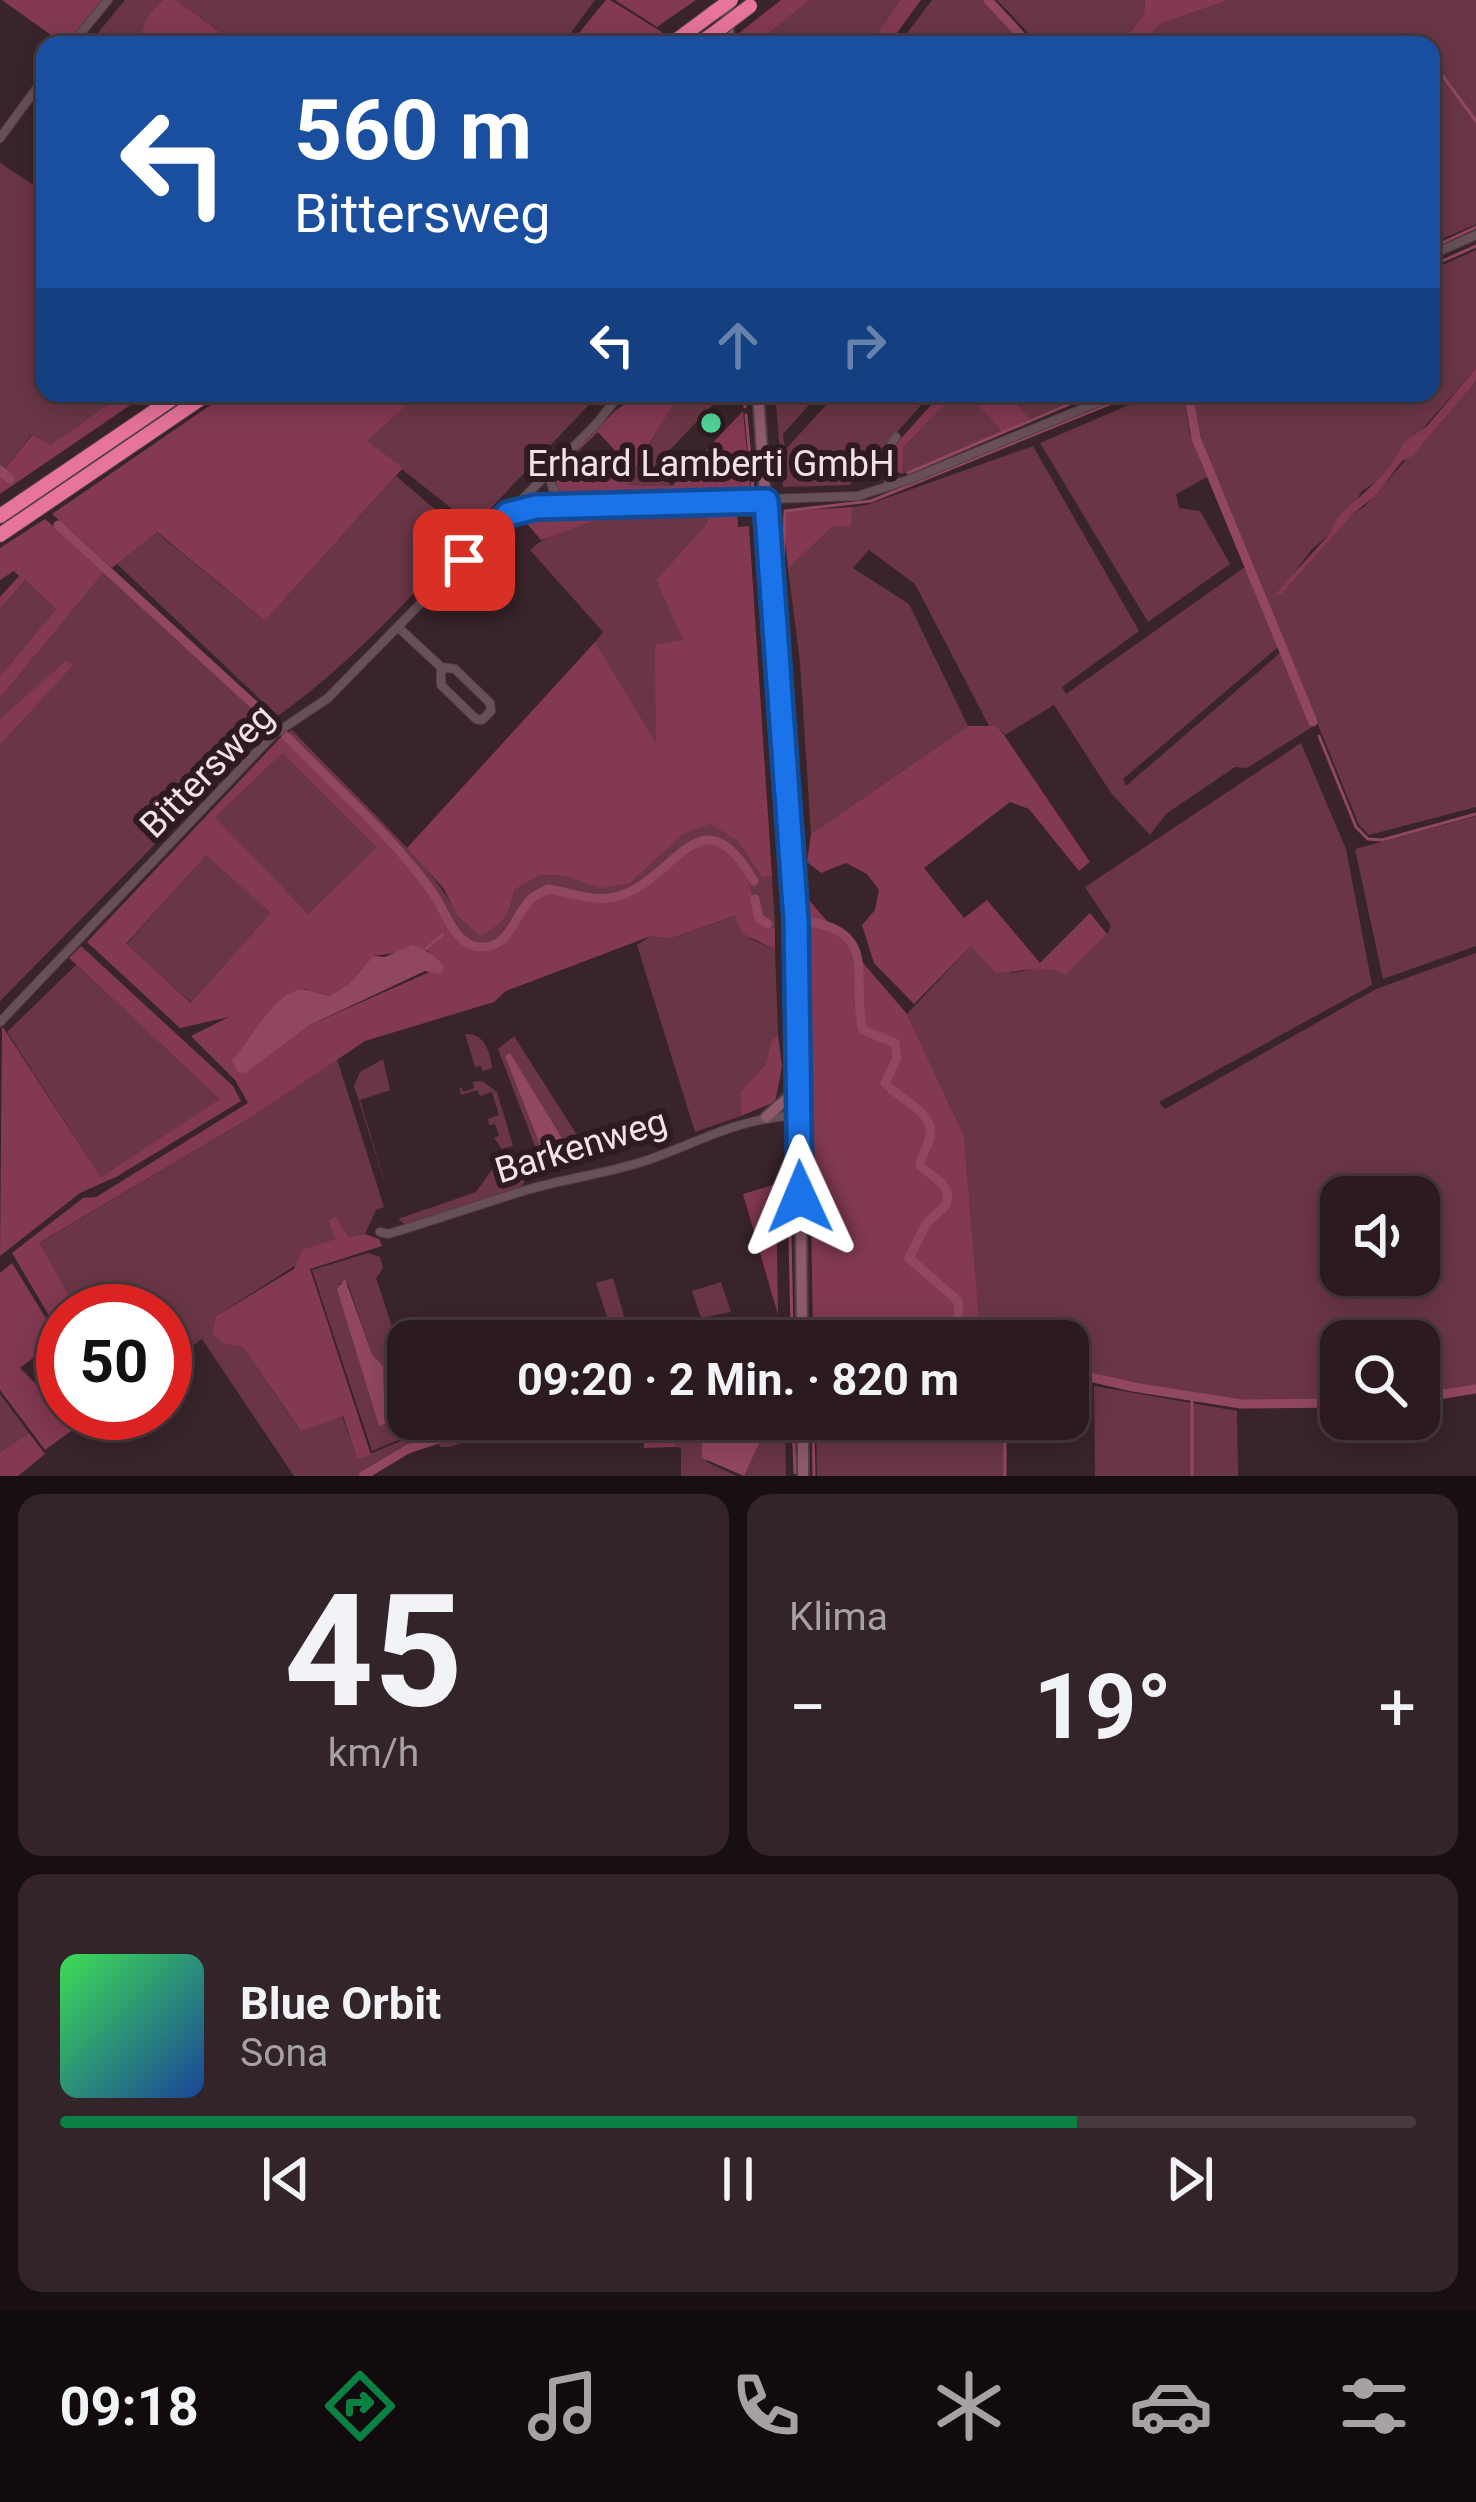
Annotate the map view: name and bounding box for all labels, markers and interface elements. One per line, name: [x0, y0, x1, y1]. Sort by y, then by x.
text: 560 m: [294, 81, 532, 180]
icon: left: [96, 84, 252, 240]
text: Bittersweg: [294, 182, 550, 245]
icon: left: [579, 312, 645, 378]
icon: ahead: [705, 312, 771, 378]
icon: right: [831, 312, 897, 378]
marker: Erhard Lamberti GmbH: [698, 410, 724, 436]
place label: Erhard Lamberti GmbH: [527, 443, 895, 485]
pin: [413, 509, 515, 611]
icon: arrive: [431, 527, 497, 593]
street label: Bittersweg: [132, 696, 282, 846]
street label: Barkenweg: [490, 1100, 672, 1192]
position arrow: [737, 1134, 863, 1260]
map controls: [1320, 1176, 1440, 1440]
button: sound: [1320, 1176, 1440, 1296]
speed limit sign: 50: [36, 1284, 192, 1440]
button: search: [1320, 1320, 1440, 1440]
text: 09:20 · 2 Min. · 820 m: [517, 1353, 959, 1406]
text: 45: [284, 1560, 463, 1743]
text: Klima: [789, 1594, 888, 1640]
text: 19°: [1033, 1655, 1172, 1760]
text: −: [789, 1669, 827, 1746]
text: +: [1379, 1669, 1416, 1746]
text: km/h: [328, 1730, 419, 1776]
text: Blue Orbit: [240, 1977, 441, 2030]
text: Sona: [240, 2030, 328, 2076]
icon: previous: [253, 2146, 319, 2212]
icon: pause: [705, 2146, 771, 2212]
icon: next: [1157, 2146, 1223, 2212]
icon: directions: [318, 2364, 402, 2448]
icon: music: [521, 2364, 605, 2448]
icon: phone: [724, 2364, 808, 2448]
icon: climate: [927, 2364, 1011, 2448]
icon: car: [1129, 2364, 1213, 2448]
icon: filters: [1332, 2364, 1416, 2448]
text: 09:18: [59, 2375, 199, 2438]

